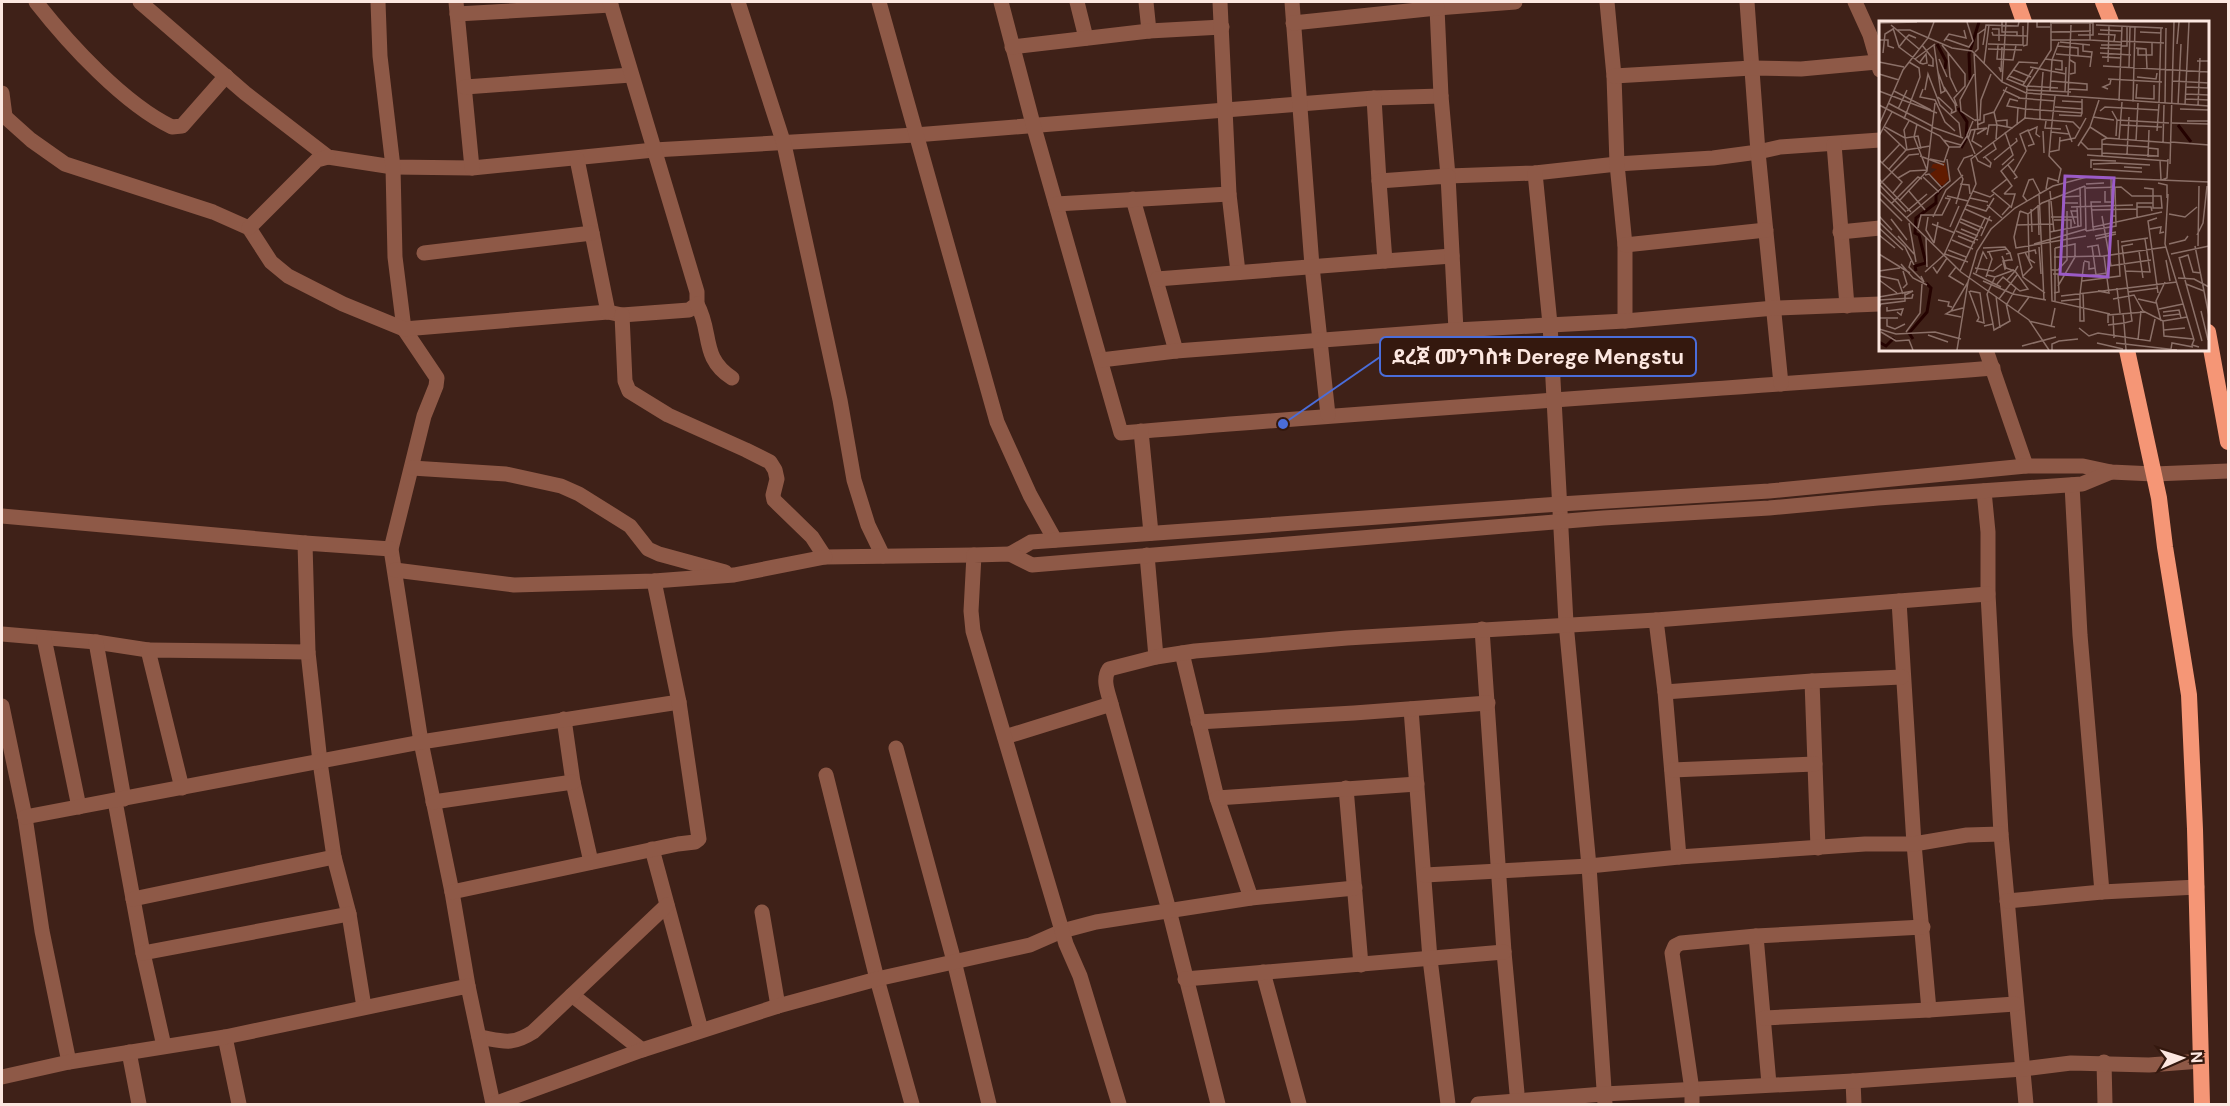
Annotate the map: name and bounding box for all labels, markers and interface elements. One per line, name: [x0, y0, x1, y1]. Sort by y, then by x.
inset map: [1879, 21, 2209, 351]
callout: ደረጀ መንግስቱ Derege Mengstu: [1380, 337, 1696, 376]
text: ደረጀ መንግስቱ Derege Mengstu: [1392, 343, 1684, 371]
north arrow: [2152, 1028, 2212, 1088]
text: N: [2186, 1051, 2207, 1064]

